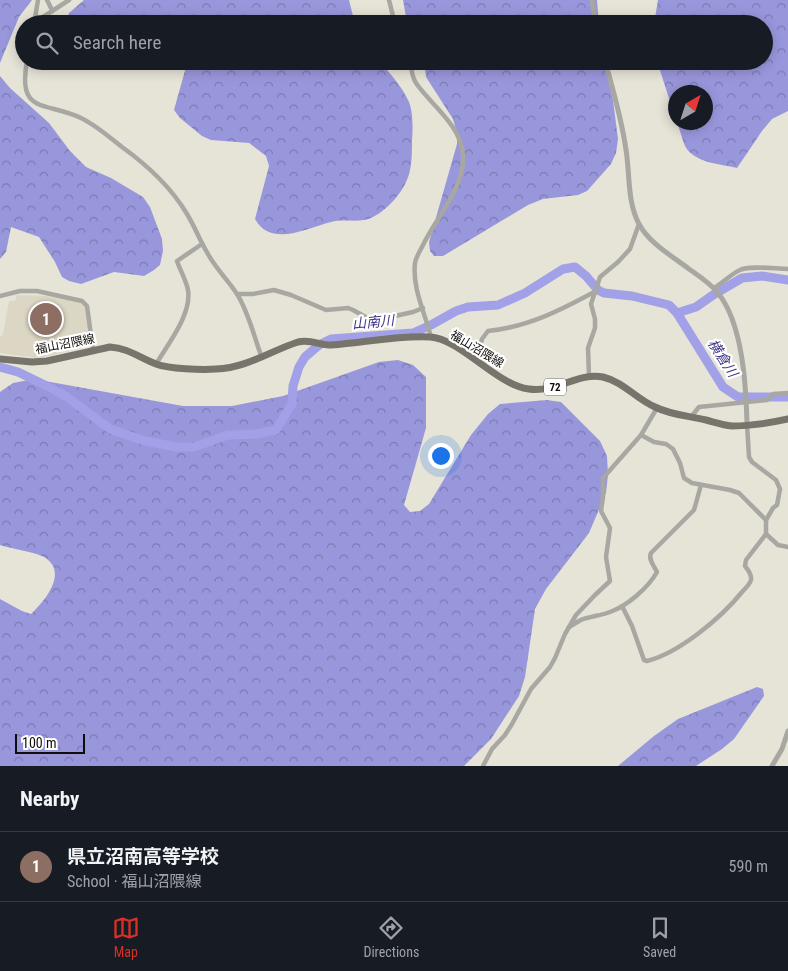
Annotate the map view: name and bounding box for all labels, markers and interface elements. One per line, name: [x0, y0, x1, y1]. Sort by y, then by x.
search box: [15, 15, 773, 70]
icon: search: [33, 29, 61, 57]
text: Search here: [73, 31, 161, 54]
north arrow: [668, 85, 713, 130]
pin: 1: [30, 300, 62, 338]
water label: 山南川: [351, 312, 397, 332]
street label: 福山沼隈線: [448, 328, 506, 370]
street label: 福山沼隈線: [34, 331, 96, 357]
water label: 横倉川: [705, 336, 742, 382]
road number: 72: [544, 378, 566, 396]
your location: [428, 443, 454, 469]
scale bar: [15, 731, 85, 754]
text: 100 m: [22, 735, 57, 751]
text: Nearby: [20, 787, 79, 811]
text: 県立沼南高等学校: [67, 845, 219, 868]
text: 1: [32, 857, 40, 876]
text: 590 m: [729, 857, 768, 876]
text: School · 福山沼隈線: [67, 872, 201, 891]
tab: Map: [112, 914, 140, 960]
tab: Directions: [363, 914, 419, 960]
tab: Saved: [643, 914, 676, 960]

